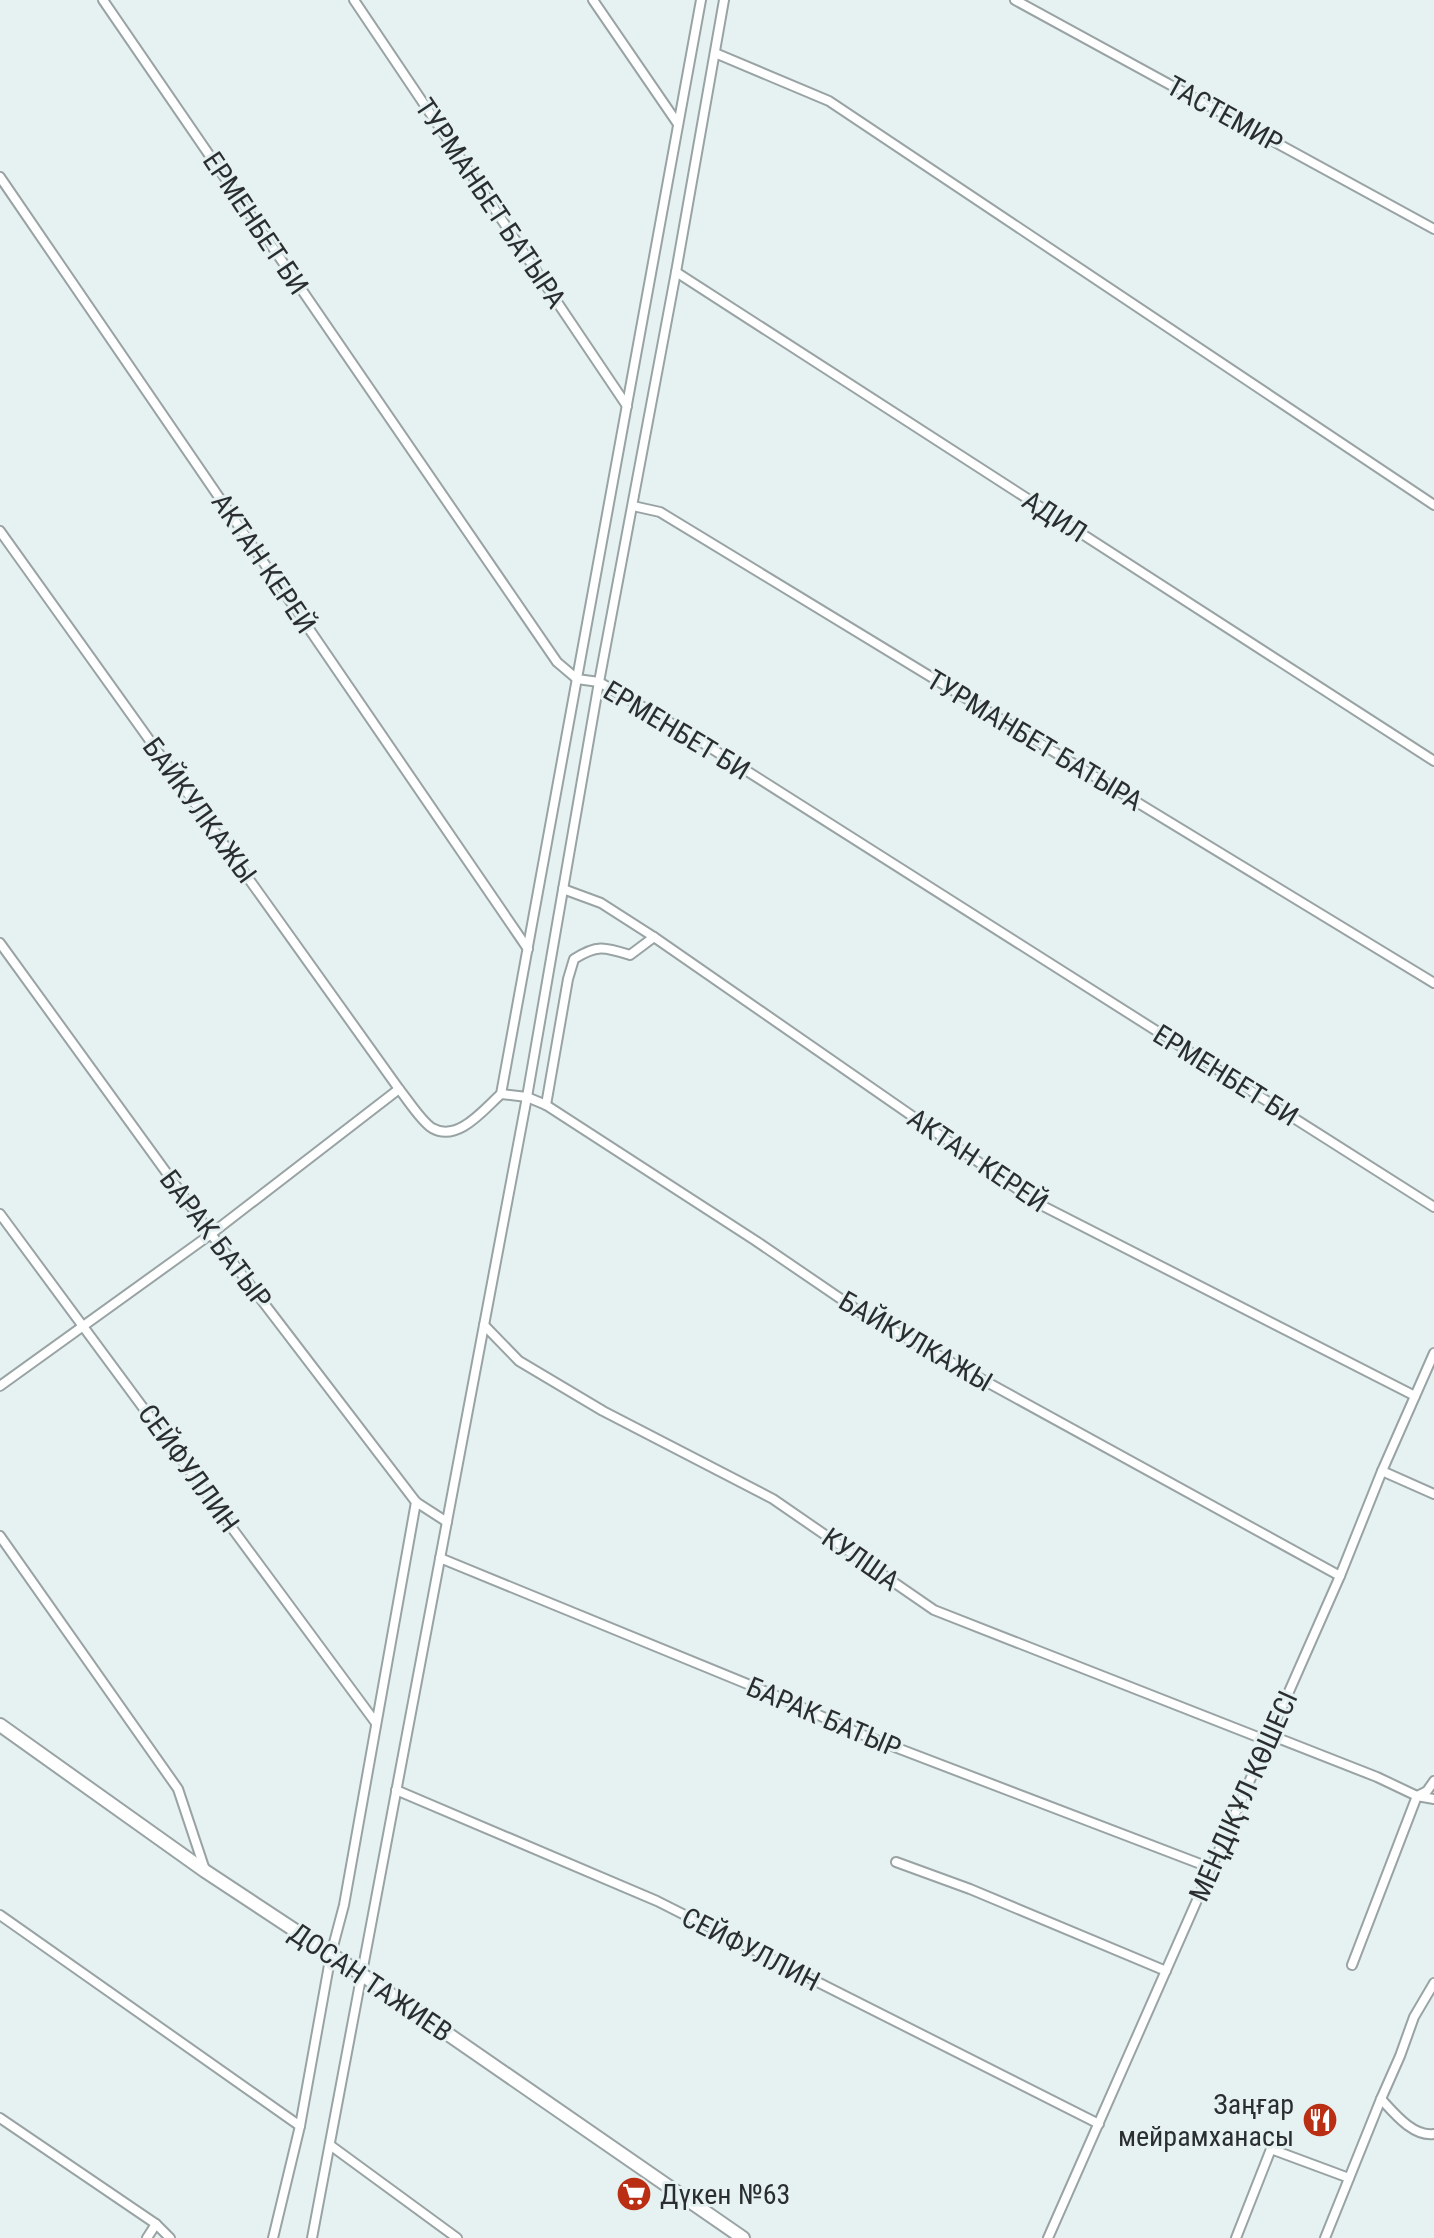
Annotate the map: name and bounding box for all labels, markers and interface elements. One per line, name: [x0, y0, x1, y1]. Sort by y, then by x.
street label: ТАСТЕМИР: [1161, 69, 1289, 160]
street label: ТУРМАНБЕТ БАТЫРА: [408, 92, 573, 314]
street label: ЕРМЕНБЕТ БИ: [196, 146, 315, 301]
street label: АДИЛ: [1017, 484, 1093, 549]
street label: АКТАН КЕРЕЙ: [205, 487, 322, 640]
street label: ТУРМАНБЕТ БАТЫРА: [921, 663, 1149, 818]
street label: ЕРМЕНБЕТ БИ: [598, 674, 756, 787]
street label: БАЙКУЛКАЖЫ: [136, 731, 263, 889]
street label: ЕРМЕНБЕТ БИ: [1147, 1018, 1304, 1133]
street label: АКТАН КЕРЕЙ: [901, 1102, 1054, 1219]
street label: БАРАК БАТЫР: [153, 1164, 278, 1315]
street label: БАЙКУЛКАЖЫ: [833, 1284, 998, 1399]
street label: СЕЙФУЛЛИН: [131, 1398, 246, 1539]
street label: КУЛША: [816, 1521, 906, 1598]
street label: БАРАК БАТЫР: [742, 1670, 906, 1765]
street label: МЕҢДІҚҰЛ КӨШЕСІ: [1182, 1686, 1305, 1906]
street label: СЕЙФУЛЛИН: [676, 1901, 825, 1998]
street label: ДОСАН ТАЖИЕВ: [283, 1916, 458, 2049]
place label: Заңғар мейрамханасы: [1118, 2088, 1294, 2153]
restaurant icon: Заңғар мейрамханасы: [1301, 2101, 1339, 2139]
supermarket icon: Дүкен №63: [615, 2175, 653, 2213]
place label: Дүкен №63: [660, 2178, 790, 2211]

